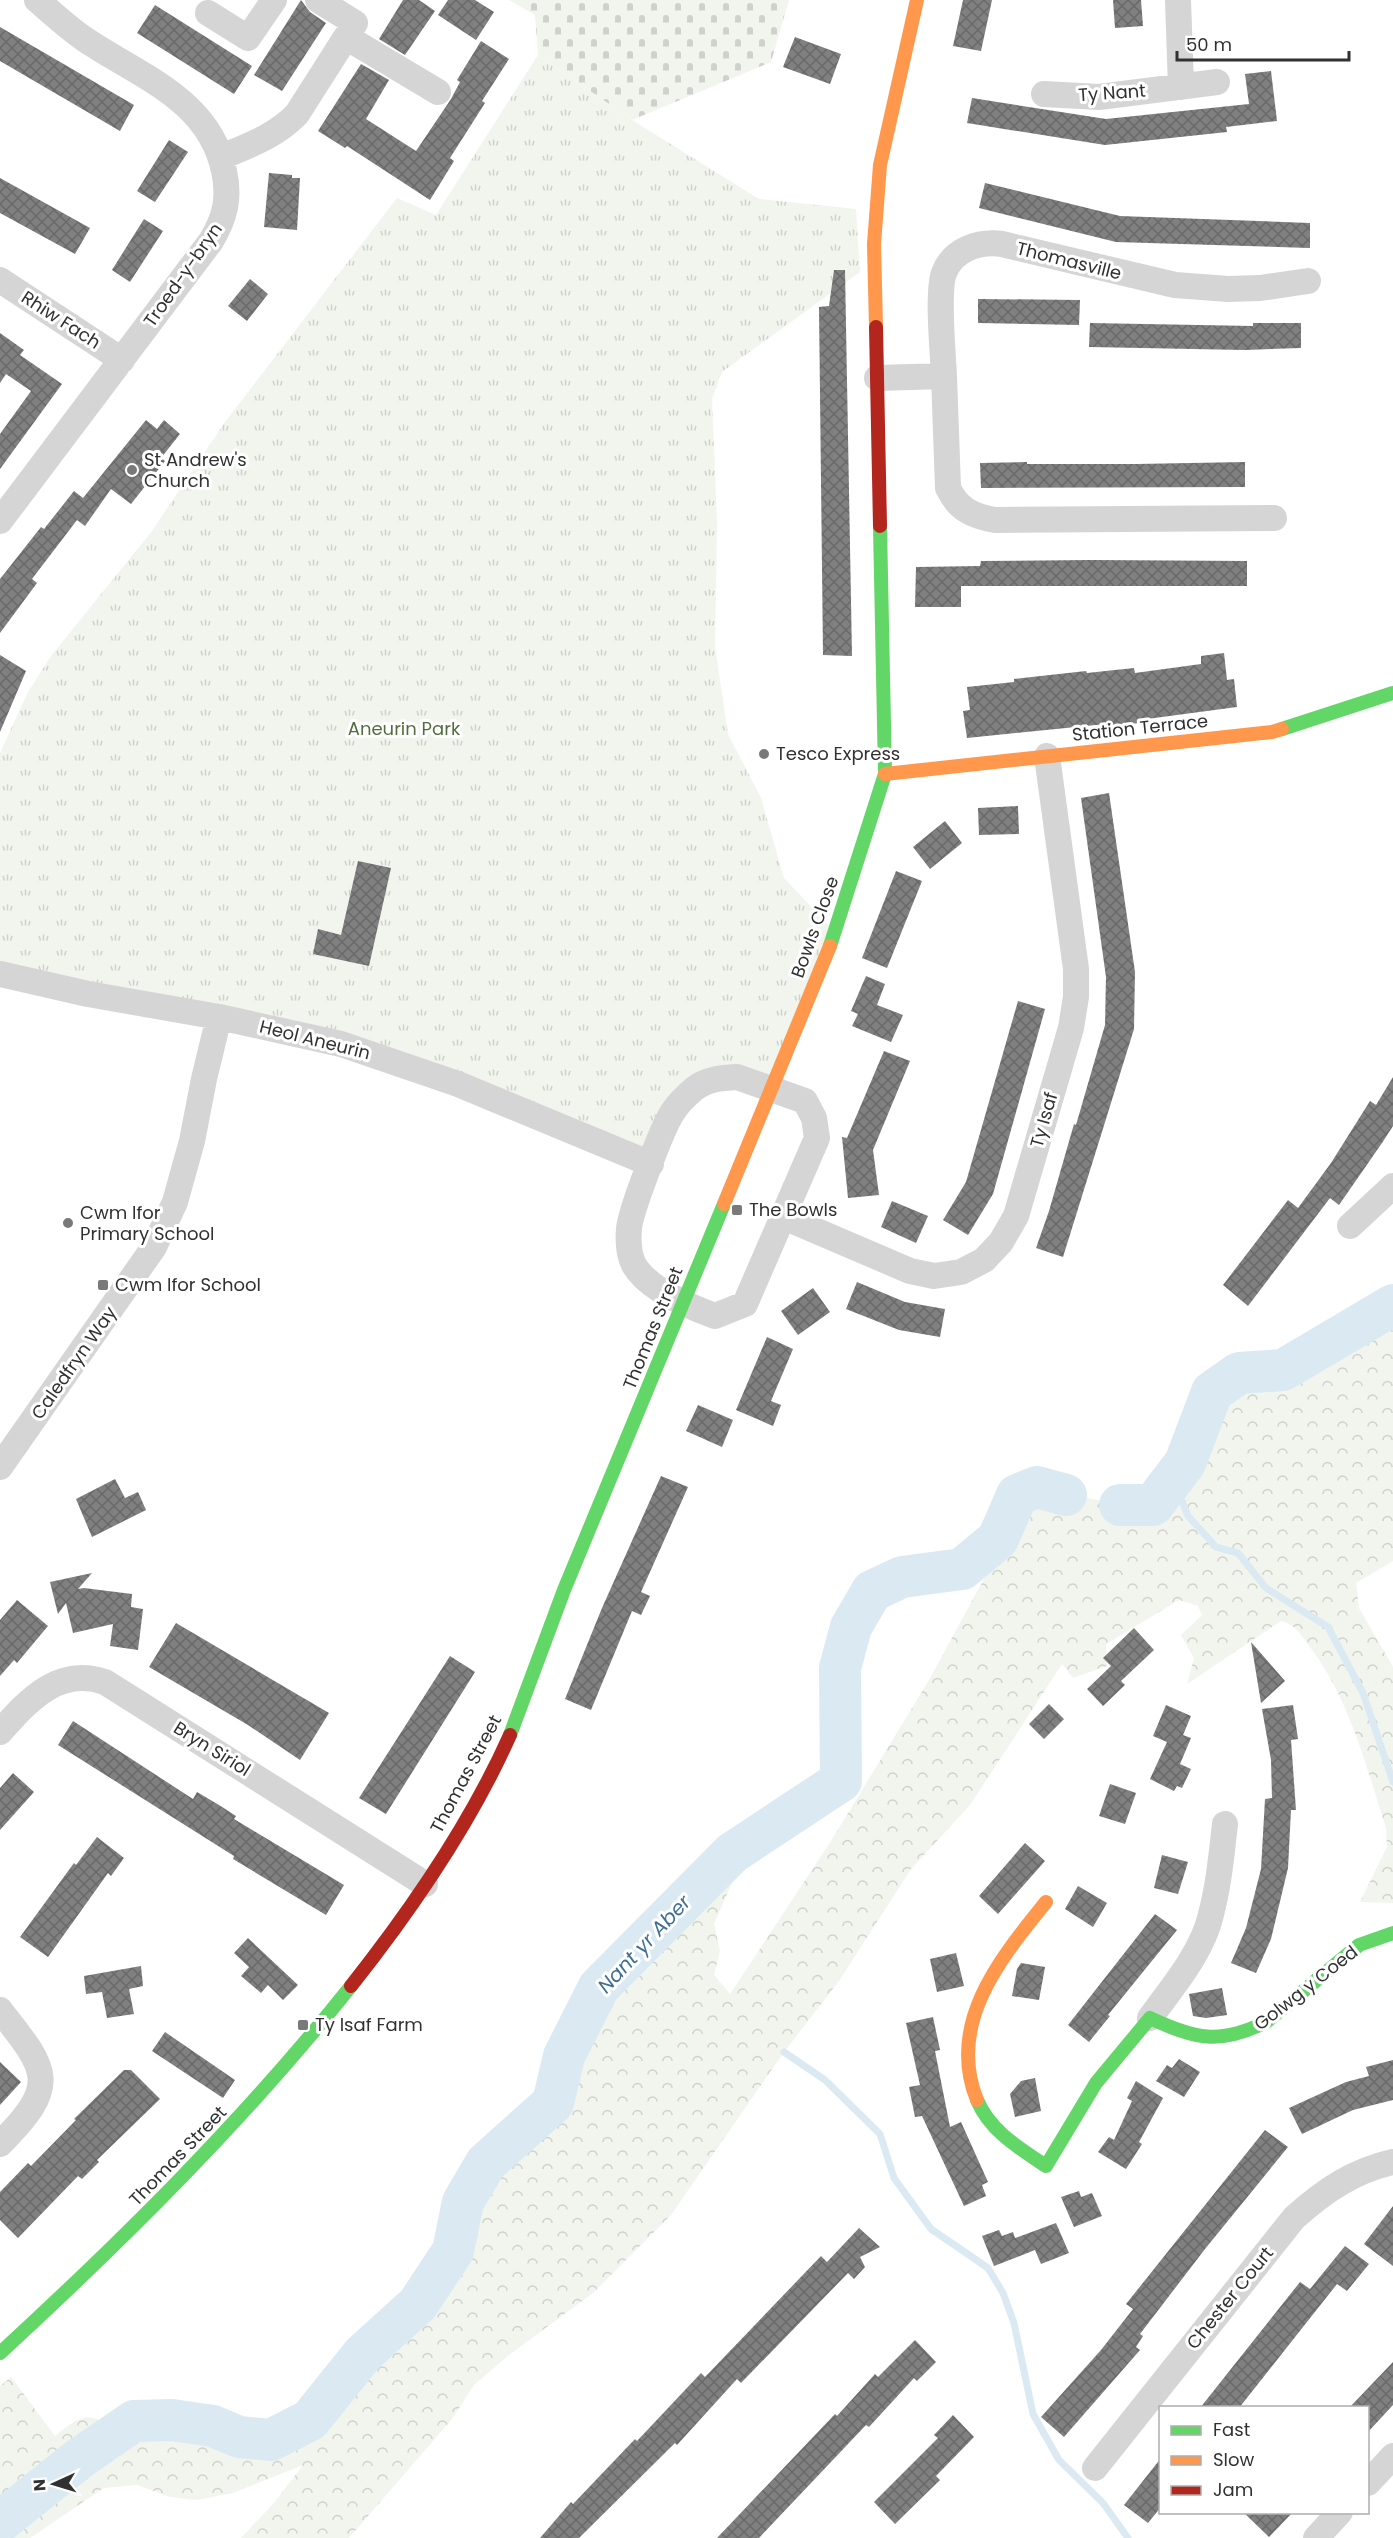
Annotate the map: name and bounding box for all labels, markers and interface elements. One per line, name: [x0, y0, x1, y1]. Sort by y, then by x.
scale bar: [1177, 24, 1350, 62]
text: 50 m: [1186, 32, 1232, 57]
street label: Ty Nant: [1077, 78, 1147, 107]
street label: Troed-y-bryn: [137, 218, 228, 332]
street label: Thomasville: [1014, 235, 1124, 286]
street label: Rhiw Fach: [17, 285, 106, 355]
place label: St Andrew's Church: [144, 447, 247, 493]
marker: St Andrew's Church: [125, 463, 139, 477]
street label: Station Terrace: [1071, 708, 1209, 747]
park label: Aneurin Park: [348, 716, 461, 741]
place label: Tesco Express: [776, 741, 900, 766]
marker: Tesco Express: [757, 747, 771, 761]
street label: Bowls Close: [785, 873, 844, 981]
street label: Heol Aneurin: [257, 1014, 373, 1065]
street label: Ty Isaf: [1024, 1089, 1063, 1151]
place label: The Bowls: [749, 1197, 837, 1222]
place label: Cwm Ifor Primary School: [80, 1200, 214, 1246]
marker: The Bowls: [730, 1203, 744, 1217]
marker: Cwm Ifor Primary School: [61, 1216, 75, 1230]
street label: Thomas Street: [617, 1263, 689, 1393]
place label: Cwm Ifor School: [115, 1272, 261, 1297]
marker: Cwm Ifor School: [96, 1278, 110, 1292]
street label: Caledfryn Way: [25, 1301, 122, 1424]
street label: Thomas Street: [424, 1710, 507, 1837]
street label: Bryn Siriol: [169, 1715, 255, 1782]
water label: Nant yr Aber: [591, 1888, 697, 1999]
street label: Golwg y Coed: [1249, 1939, 1363, 2036]
place label: Ty Isaf Farm: [315, 2012, 423, 2037]
marker: Ty Isaf Farm: [296, 2018, 310, 2032]
street label: Thomas Street: [123, 2100, 232, 2211]
street label: Chester Court: [1180, 2241, 1279, 2354]
legend: [1159, 2406, 1369, 2514]
text: Fast: [1213, 2417, 1250, 2442]
text: Slow: [1213, 2447, 1255, 2472]
north arrow: [24, 2454, 84, 2514]
text: Jam: [1213, 2477, 1253, 2502]
text: N: [28, 2478, 51, 2492]

